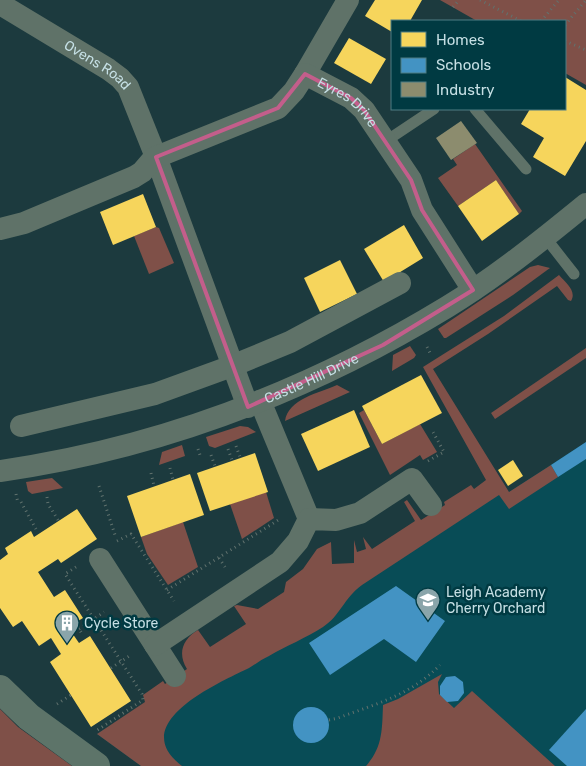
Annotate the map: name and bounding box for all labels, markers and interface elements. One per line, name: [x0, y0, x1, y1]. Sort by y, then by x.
legend: [391, 20, 566, 110]
text: Homes: [436, 31, 485, 49]
street label: Ovens Road: [61, 36, 135, 93]
text: Schools: [436, 56, 492, 74]
street label: Eyres Drive: [315, 73, 382, 131]
text: Industry: [436, 81, 495, 99]
street label: Castle Hill Drive: [262, 349, 361, 407]
place label: Leigh Academy Cherry Orchard: [446, 584, 546, 617]
school or university icon: Leigh Academy Cherry Orchard: [415, 587, 441, 621]
building icon: Cycle Store: [54, 610, 80, 644]
place label: Cycle Store: [84, 615, 159, 632]

